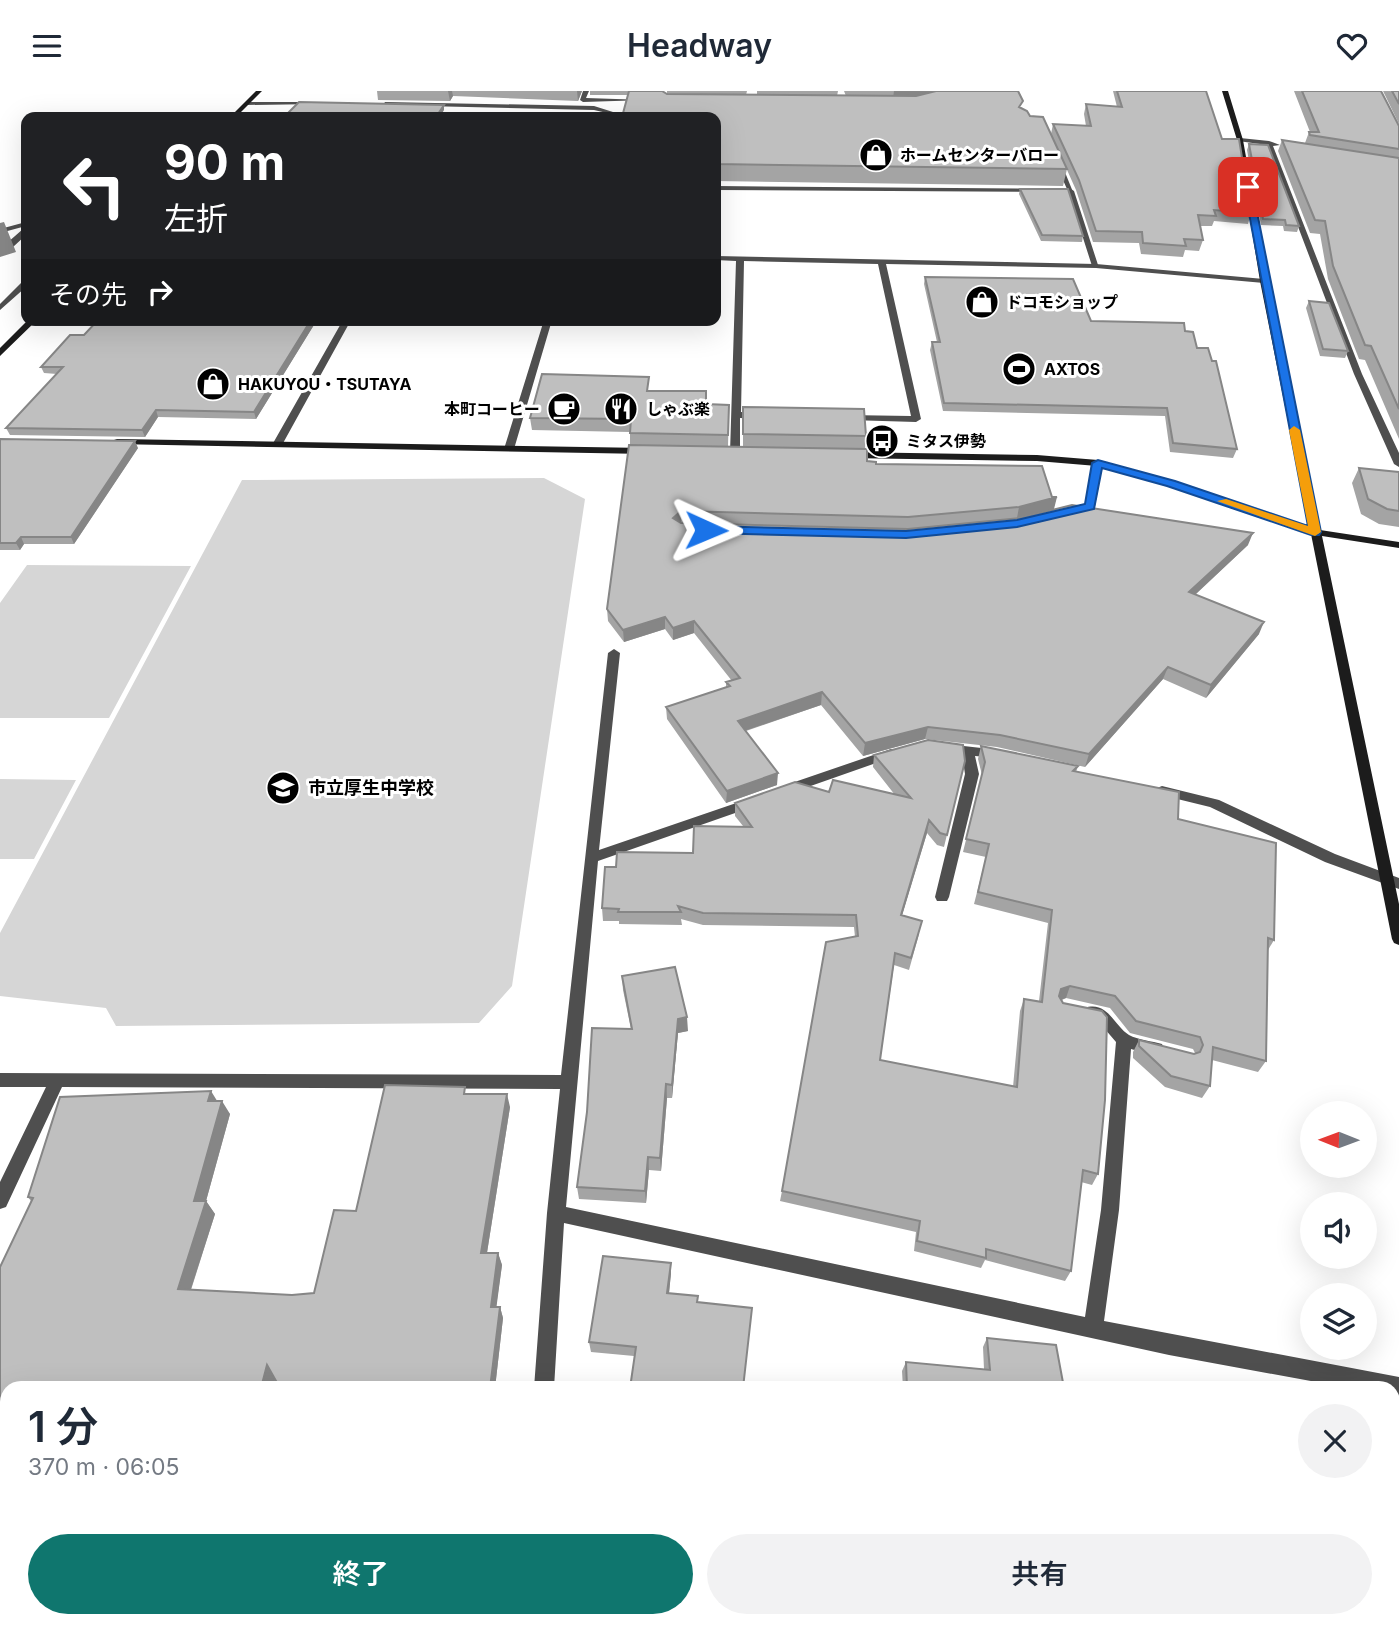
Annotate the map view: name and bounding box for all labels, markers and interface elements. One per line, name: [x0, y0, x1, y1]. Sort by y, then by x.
text: Headway: [627, 26, 772, 65]
icon: menu: [28, 27, 66, 65]
icon: heart: [1333, 27, 1371, 65]
text: 90 m: [164, 133, 285, 192]
shop icon: ホームセンターバロー: [857, 136, 895, 174]
icon: left: [49, 140, 140, 231]
place label: ホームセンターバロー: [900, 145, 1059, 165]
pin: [1218, 157, 1278, 217]
icon: arrive: [1229, 168, 1267, 206]
text: 左折: [164, 199, 228, 238]
icon: right: [141, 273, 179, 311]
text: その先: [49, 279, 127, 310]
shop icon: ドコモショップ: [963, 283, 1001, 321]
place label: ドコモショップ: [1006, 292, 1118, 312]
sports icon: AXTOS: [1000, 350, 1038, 388]
place label: AXTOS: [1044, 359, 1100, 379]
shop icon: HAKUYOU・TSUTAYA: [194, 365, 232, 403]
place label: HAKUYOU・TSUTAYA: [238, 374, 411, 394]
cafe icon: 本町コーヒー: [545, 390, 583, 428]
restaurant icon: しゃぶ楽: [602, 390, 640, 428]
place label: 本町コーヒー: [444, 399, 540, 419]
place label: しゃぶ楽: [646, 399, 710, 419]
bus stop icon: ミタス伊勢: [863, 422, 901, 460]
place label: ミタス伊勢: [906, 431, 986, 451]
position arrow: [669, 493, 743, 567]
school or university icon: 市立厚生中学校: [264, 769, 302, 807]
place label: 市立厚生中学校: [308, 777, 434, 798]
north arrow: [1300, 1101, 1377, 1178]
map controls: [1300, 1101, 1377, 1360]
button: sound: [1300, 1192, 1377, 1269]
button: layers: [1300, 1283, 1377, 1360]
text: 1 分: [28, 1401, 98, 1452]
button: close: [1298, 1404, 1372, 1478]
text: 370 m · 06:05: [28, 1453, 179, 1481]
button: 終了: [28, 1534, 693, 1614]
button: 共有: [707, 1534, 1372, 1614]

